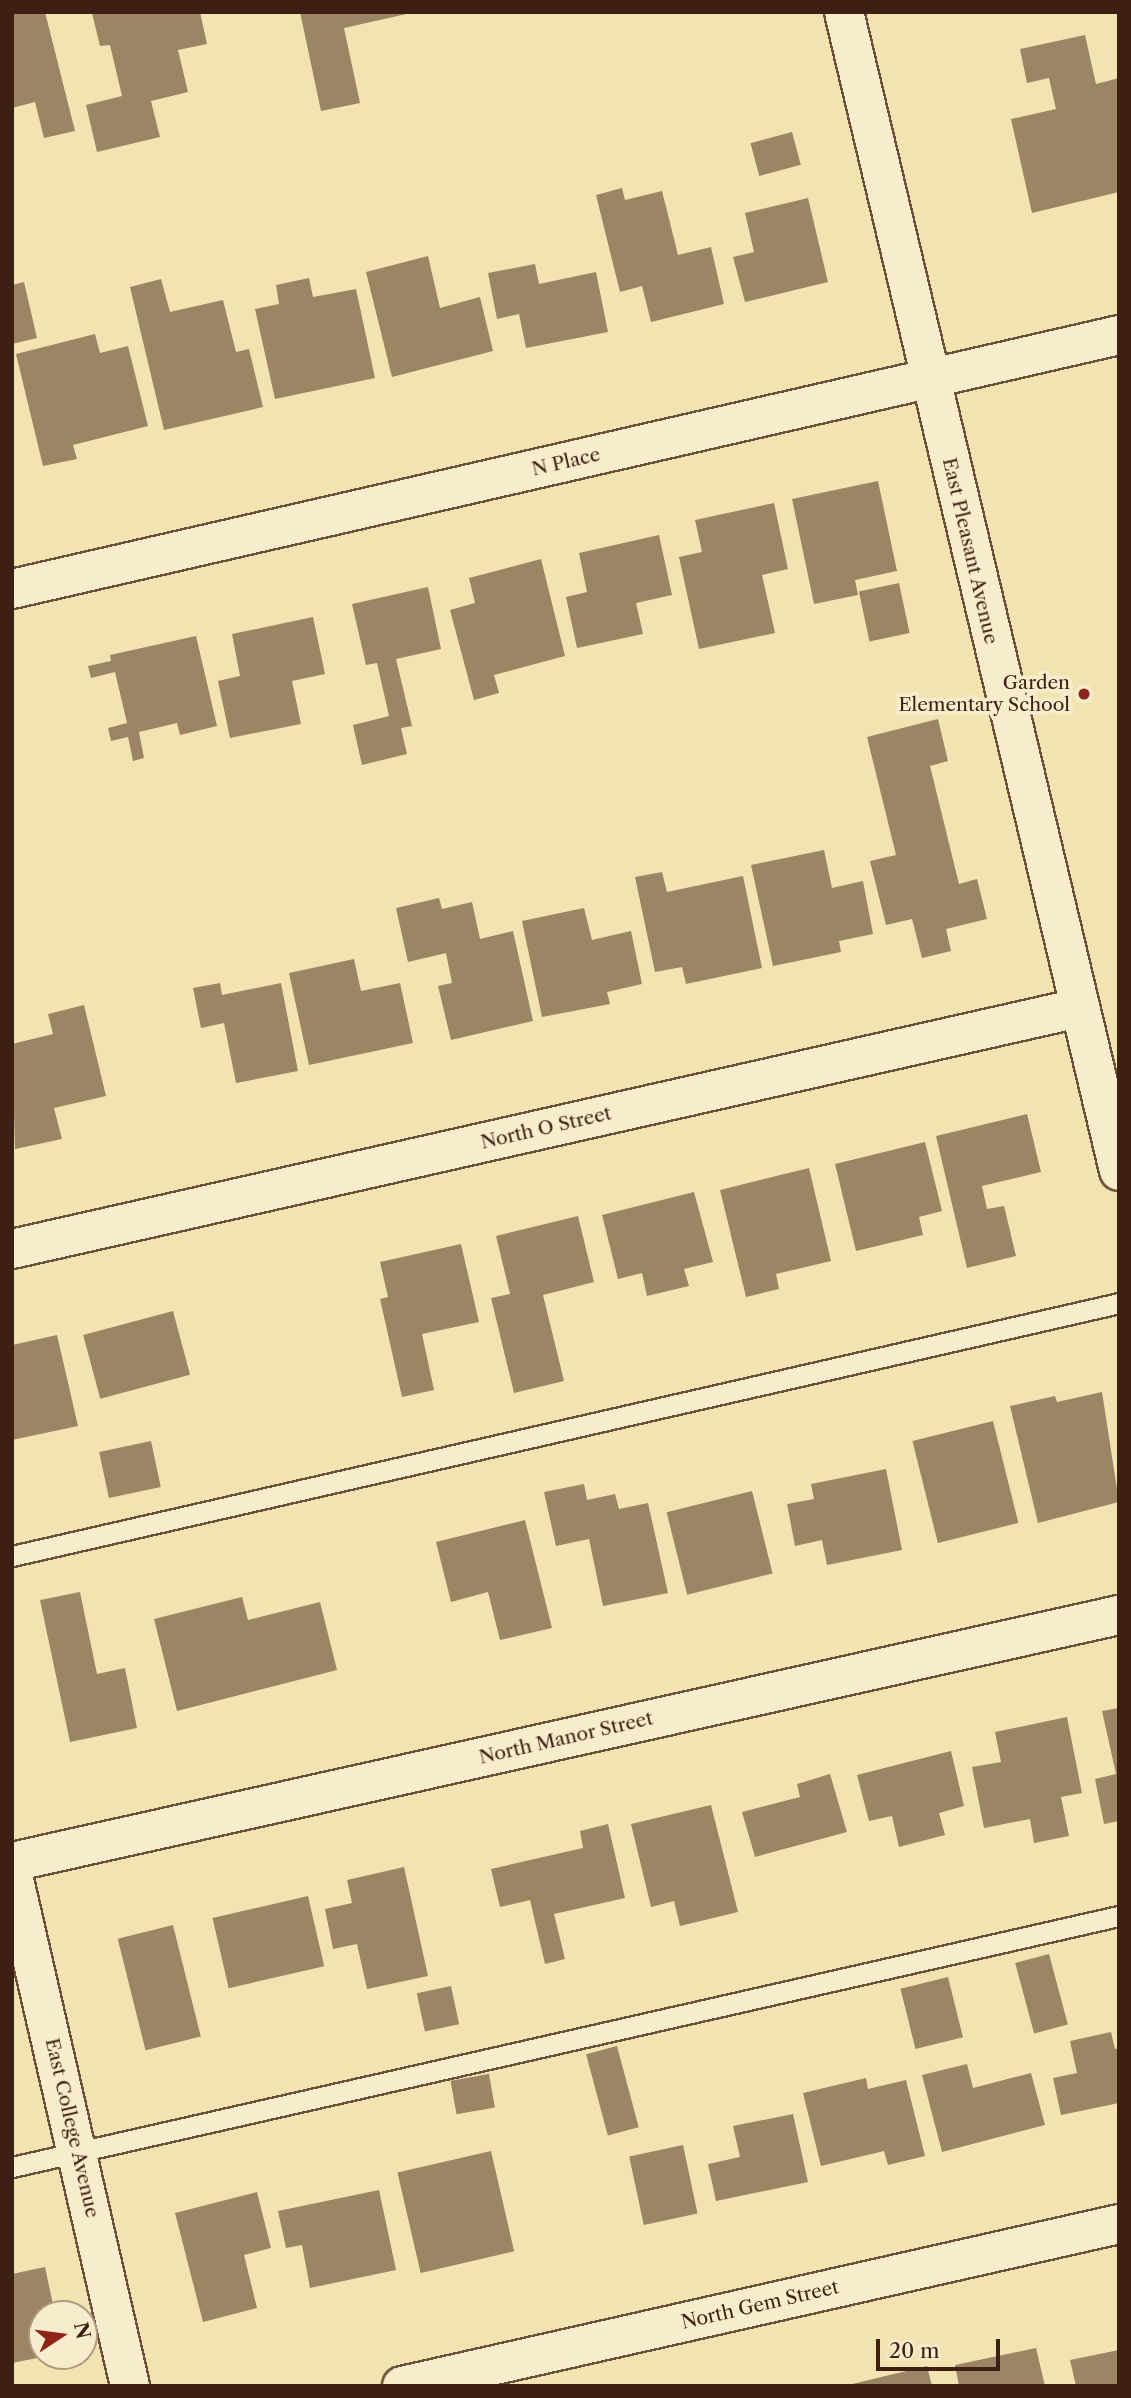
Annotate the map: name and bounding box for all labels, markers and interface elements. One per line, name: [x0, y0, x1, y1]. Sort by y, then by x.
street label: N Place: [530, 443, 602, 481]
street label: East Pleasant Avenue: [937, 455, 1003, 647]
place label: Garden Elementary School: [898, 672, 1070, 716]
marker: Garden Elementary School: [1076, 686, 1092, 702]
street label: North O Street: [479, 1102, 613, 1154]
street label: North Manor Street: [477, 1707, 655, 1769]
street label: East College Avenue: [40, 2036, 104, 2220]
street label: North Gem Street: [679, 2276, 841, 2334]
north arrow: [28, 2300, 98, 2370]
text: N: [69, 2320, 95, 2341]
scale bar: [879, 2324, 1003, 2368]
text: 20 m: [889, 2338, 940, 2363]

